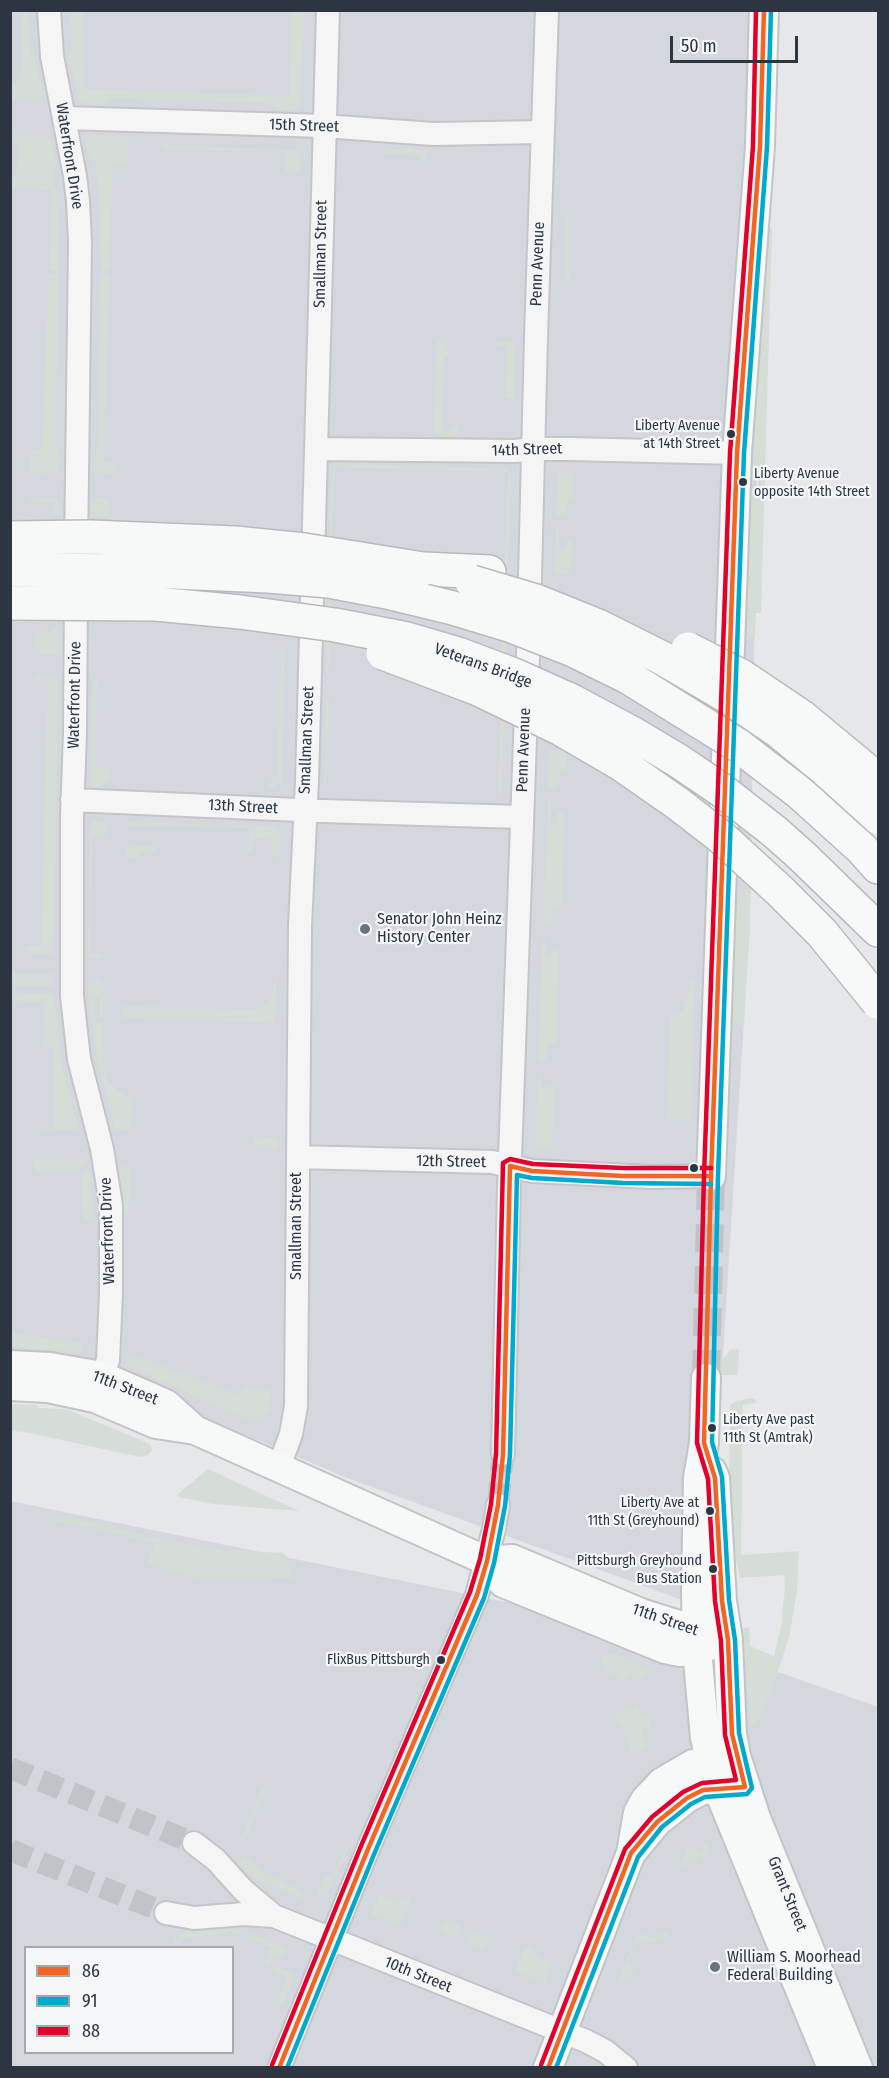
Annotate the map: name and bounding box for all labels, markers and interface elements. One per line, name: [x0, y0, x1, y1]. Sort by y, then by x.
scale bar: [673, 24, 800, 62]
text: 50 m: [681, 35, 717, 57]
street label: Waterfront Drive: [51, 101, 87, 211]
street label: 15th Street: [269, 115, 339, 137]
street label: Smallman Street: [310, 200, 332, 308]
street label: Penn Avenue: [527, 221, 549, 307]
place label: Liberty Avenue at 14th Street: [635, 418, 720, 450]
marker: Liberty Avenue at 14th Street: [725, 428, 737, 440]
street label: 14th Street: [491, 439, 563, 461]
place label: Liberty Avenue opposite 14th Street: [754, 466, 870, 498]
marker: Liberty Avenue opposite 14th Street: [737, 476, 749, 488]
street label: Veterans Bridge: [432, 639, 534, 693]
street label: Waterfront Drive: [64, 641, 86, 749]
street label: Smallman Street: [296, 686, 318, 794]
street label: Penn Avenue: [513, 707, 535, 793]
street label: 13th Street: [207, 796, 279, 818]
place label: Senator John Heinz History Center: [377, 910, 502, 948]
marker: Senator John Heinz History Center: [358, 922, 372, 936]
street label: 12th Street: [416, 1152, 486, 1172]
unlabelled marker: [688, 1162, 700, 1174]
street label: Smallman Street: [287, 1172, 307, 1280]
street label: Waterfront Drive: [97, 1177, 119, 1285]
street label: 11th Street: [89, 1367, 161, 1409]
place label: Liberty Ave past 11th St (Amtrak): [723, 1412, 814, 1444]
marker: Liberty Ave past 11th St (Amtrak): [706, 1422, 718, 1434]
place label: Liberty Ave at 11th St (Greyhound): [587, 1495, 699, 1528]
marker: Liberty Ave at 11th St (Greyhound): [704, 1505, 716, 1517]
place label: Pittsburgh Greyhound Bus Station: [577, 1553, 702, 1586]
marker: Pittsburgh Greyhound Bus Station: [707, 1563, 719, 1575]
street label: 11th Street: [629, 1600, 701, 1640]
place label: FlixBus Pittsburgh: [327, 1652, 430, 1668]
marker: FlixBus Pittsburgh: [435, 1654, 447, 1666]
street label: Grant Street: [763, 1854, 811, 1934]
legend: [24, 1946, 234, 2054]
place label: William S. Moorhead Federal Building: [727, 1948, 861, 1986]
street label: 10th Street: [381, 1953, 455, 1997]
text: 86: [82, 1960, 100, 1982]
marker: William S. Moorhead Federal Building: [708, 1960, 722, 1974]
text: 91: [82, 1990, 97, 2012]
text: 88: [82, 2020, 100, 2042]

